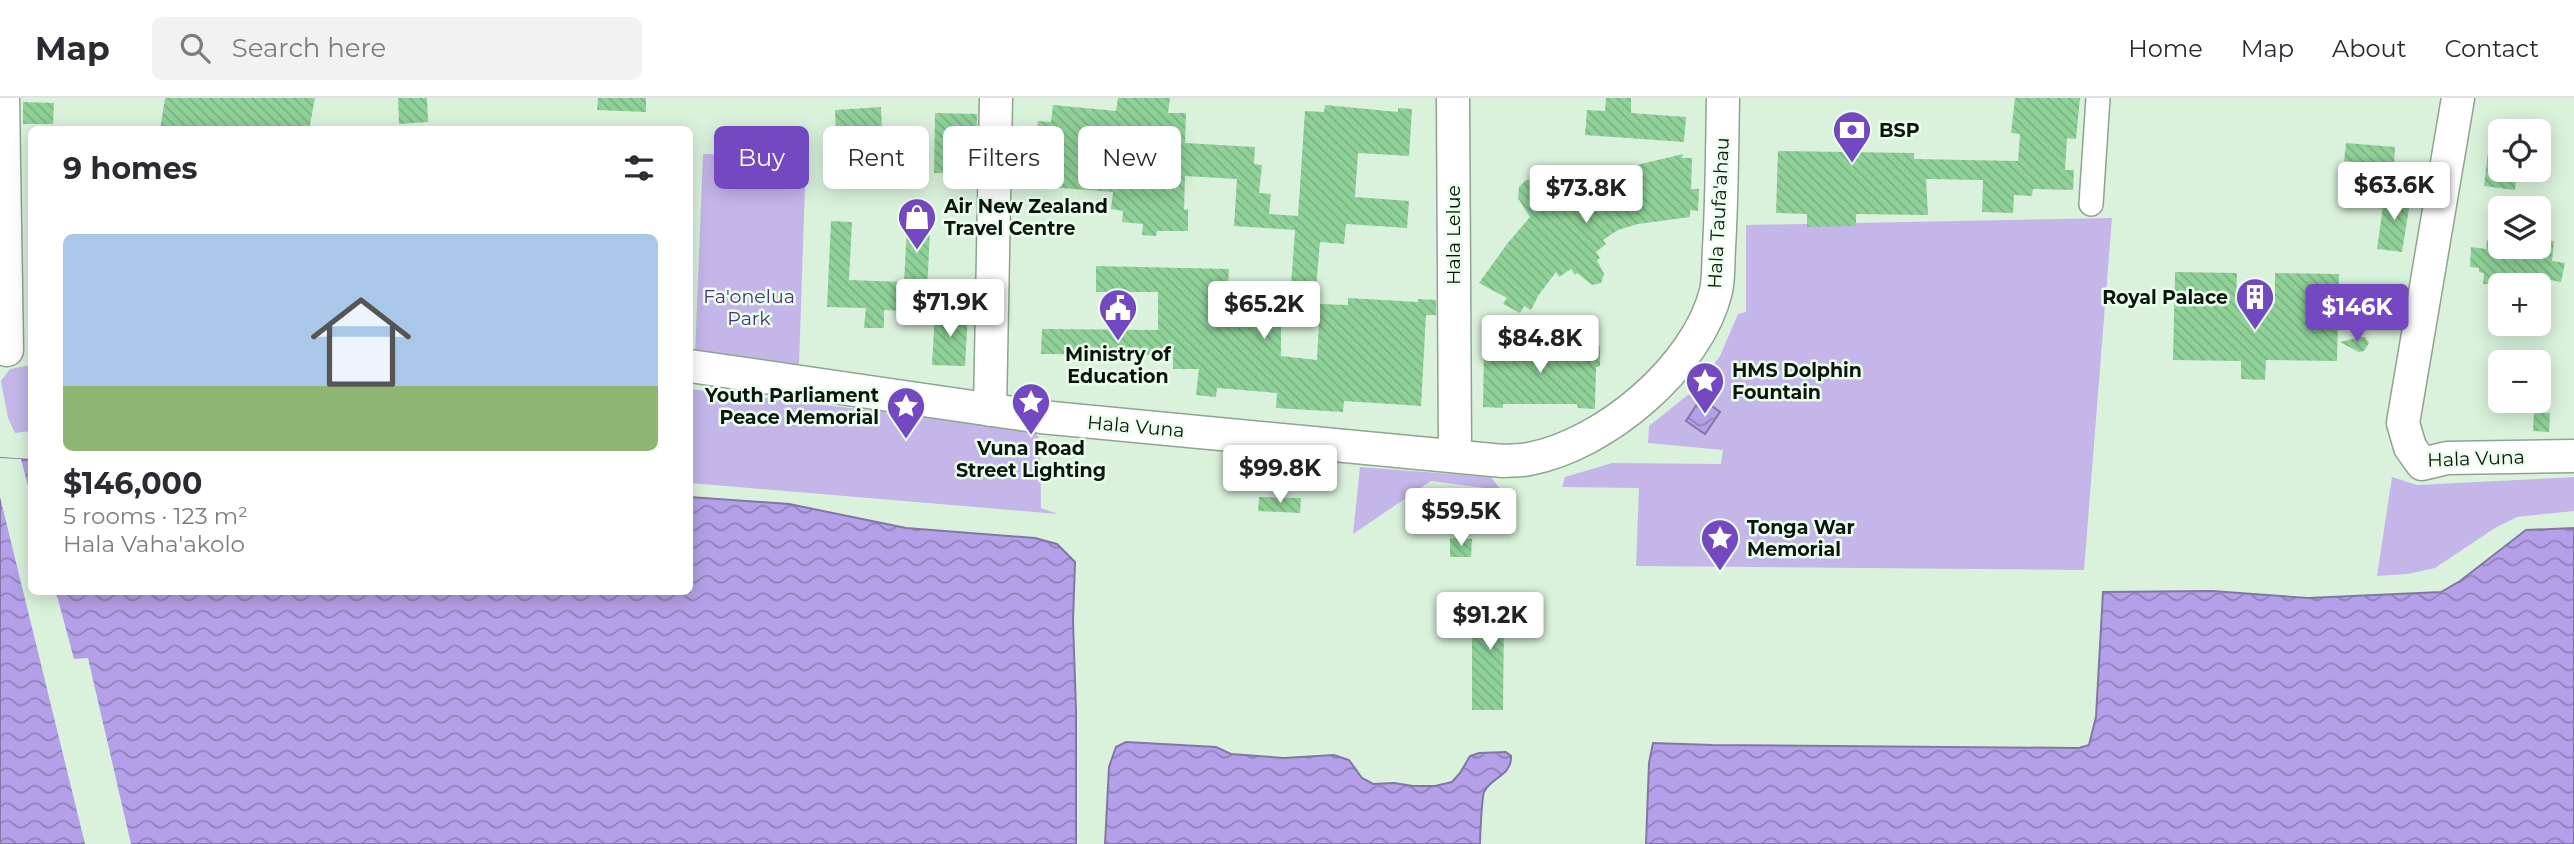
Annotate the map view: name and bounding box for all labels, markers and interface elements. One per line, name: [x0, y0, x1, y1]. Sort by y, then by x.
search box: [152, 17, 642, 80]
text: Map: [35, 28, 110, 68]
icon: search: [176, 29, 214, 67]
text: Search here: [232, 32, 386, 64]
text: Home: [2128, 34, 2203, 63]
text: Map: [2241, 34, 2294, 63]
text: About: [2332, 34, 2406, 63]
text: Contact: [2444, 34, 2539, 63]
bank icon: BSP: [1831, 109, 1873, 164]
place label: BSP: [1879, 119, 1920, 142]
map controls: [2488, 119, 2551, 413]
button: locate: [2488, 119, 2551, 182]
chip: Buy: [714, 126, 809, 189]
chip: Rent: [823, 126, 929, 189]
chip: Filters: [943, 126, 1064, 189]
chip: New: [1078, 126, 1181, 189]
street label: Hala Taufa'ahau: [1703, 137, 1734, 289]
icon: filters: [620, 149, 658, 187]
text: 9 homes: [63, 150, 198, 187]
pin: $63.6K: [2337, 162, 2451, 222]
pin: $73.8K: [1529, 166, 1643, 225]
text: $63.6K: [2354, 171, 2434, 199]
text: $73.8K: [1546, 174, 1626, 202]
street label: Hala Lelue: [1442, 185, 1465, 285]
place label: Air New Zealand Travel Centre: [943, 195, 1108, 240]
shop icon: Air New Zealand Travel Centre: [896, 196, 938, 251]
button: layers: [2488, 196, 2551, 259]
button: +: [2488, 273, 2551, 336]
building icon: Royal Palace: [2234, 276, 2276, 331]
icon: home: [298, 279, 424, 405]
pin: $71.9K: [893, 280, 1007, 339]
pin: $65.2K: [1207, 282, 1321, 341]
park label: Fa'onelua Park: [703, 285, 795, 330]
pin: $146K: [2308, 285, 2406, 344]
place label: Royal Palace: [2102, 286, 2228, 309]
public building icon: Ministry of Education: [1097, 287, 1139, 342]
text: $71.9K: [912, 288, 988, 316]
text: $65.2K: [1224, 290, 1304, 318]
text: $146K: [2322, 293, 2392, 321]
pin: $84.8K: [1483, 316, 1597, 375]
text: $84.8K: [1498, 324, 1582, 352]
place label: Ministry of Education: [1065, 343, 1172, 388]
button: −: [2488, 350, 2551, 413]
place label: HMS Dolphin Fountain: [1732, 359, 1862, 404]
place icon: HMS Dolphin Fountain: [1684, 360, 1726, 415]
place icon: Vuna Road Street Lighting: [1010, 381, 1052, 436]
place label: Youth Parliament Peace Memorial: [704, 384, 879, 429]
place icon: Youth Parliament Peace Memorial: [885, 385, 927, 440]
street label: Hala Vuna: [1086, 411, 1185, 442]
place label: Vuna Road Street Lighting: [956, 437, 1106, 482]
street label: Hala Vuna: [2427, 445, 2525, 472]
pin: $99.8K: [1223, 446, 1337, 505]
text: $99.8K: [1239, 454, 1321, 482]
text: $146,000: [63, 465, 202, 502]
pin: $59.5K: [1404, 489, 1518, 548]
text: $59.5K: [1421, 497, 1501, 525]
text: 5 rooms · 123 m²: [63, 502, 248, 530]
place label: Tonga War Memorial: [1747, 516, 1855, 561]
place icon: Tonga War Memorial: [1699, 517, 1741, 572]
text: Hala Vaha'akolo: [63, 530, 245, 558]
pin: $91.2K: [1433, 592, 1547, 652]
text: $91.2K: [1453, 601, 1527, 629]

